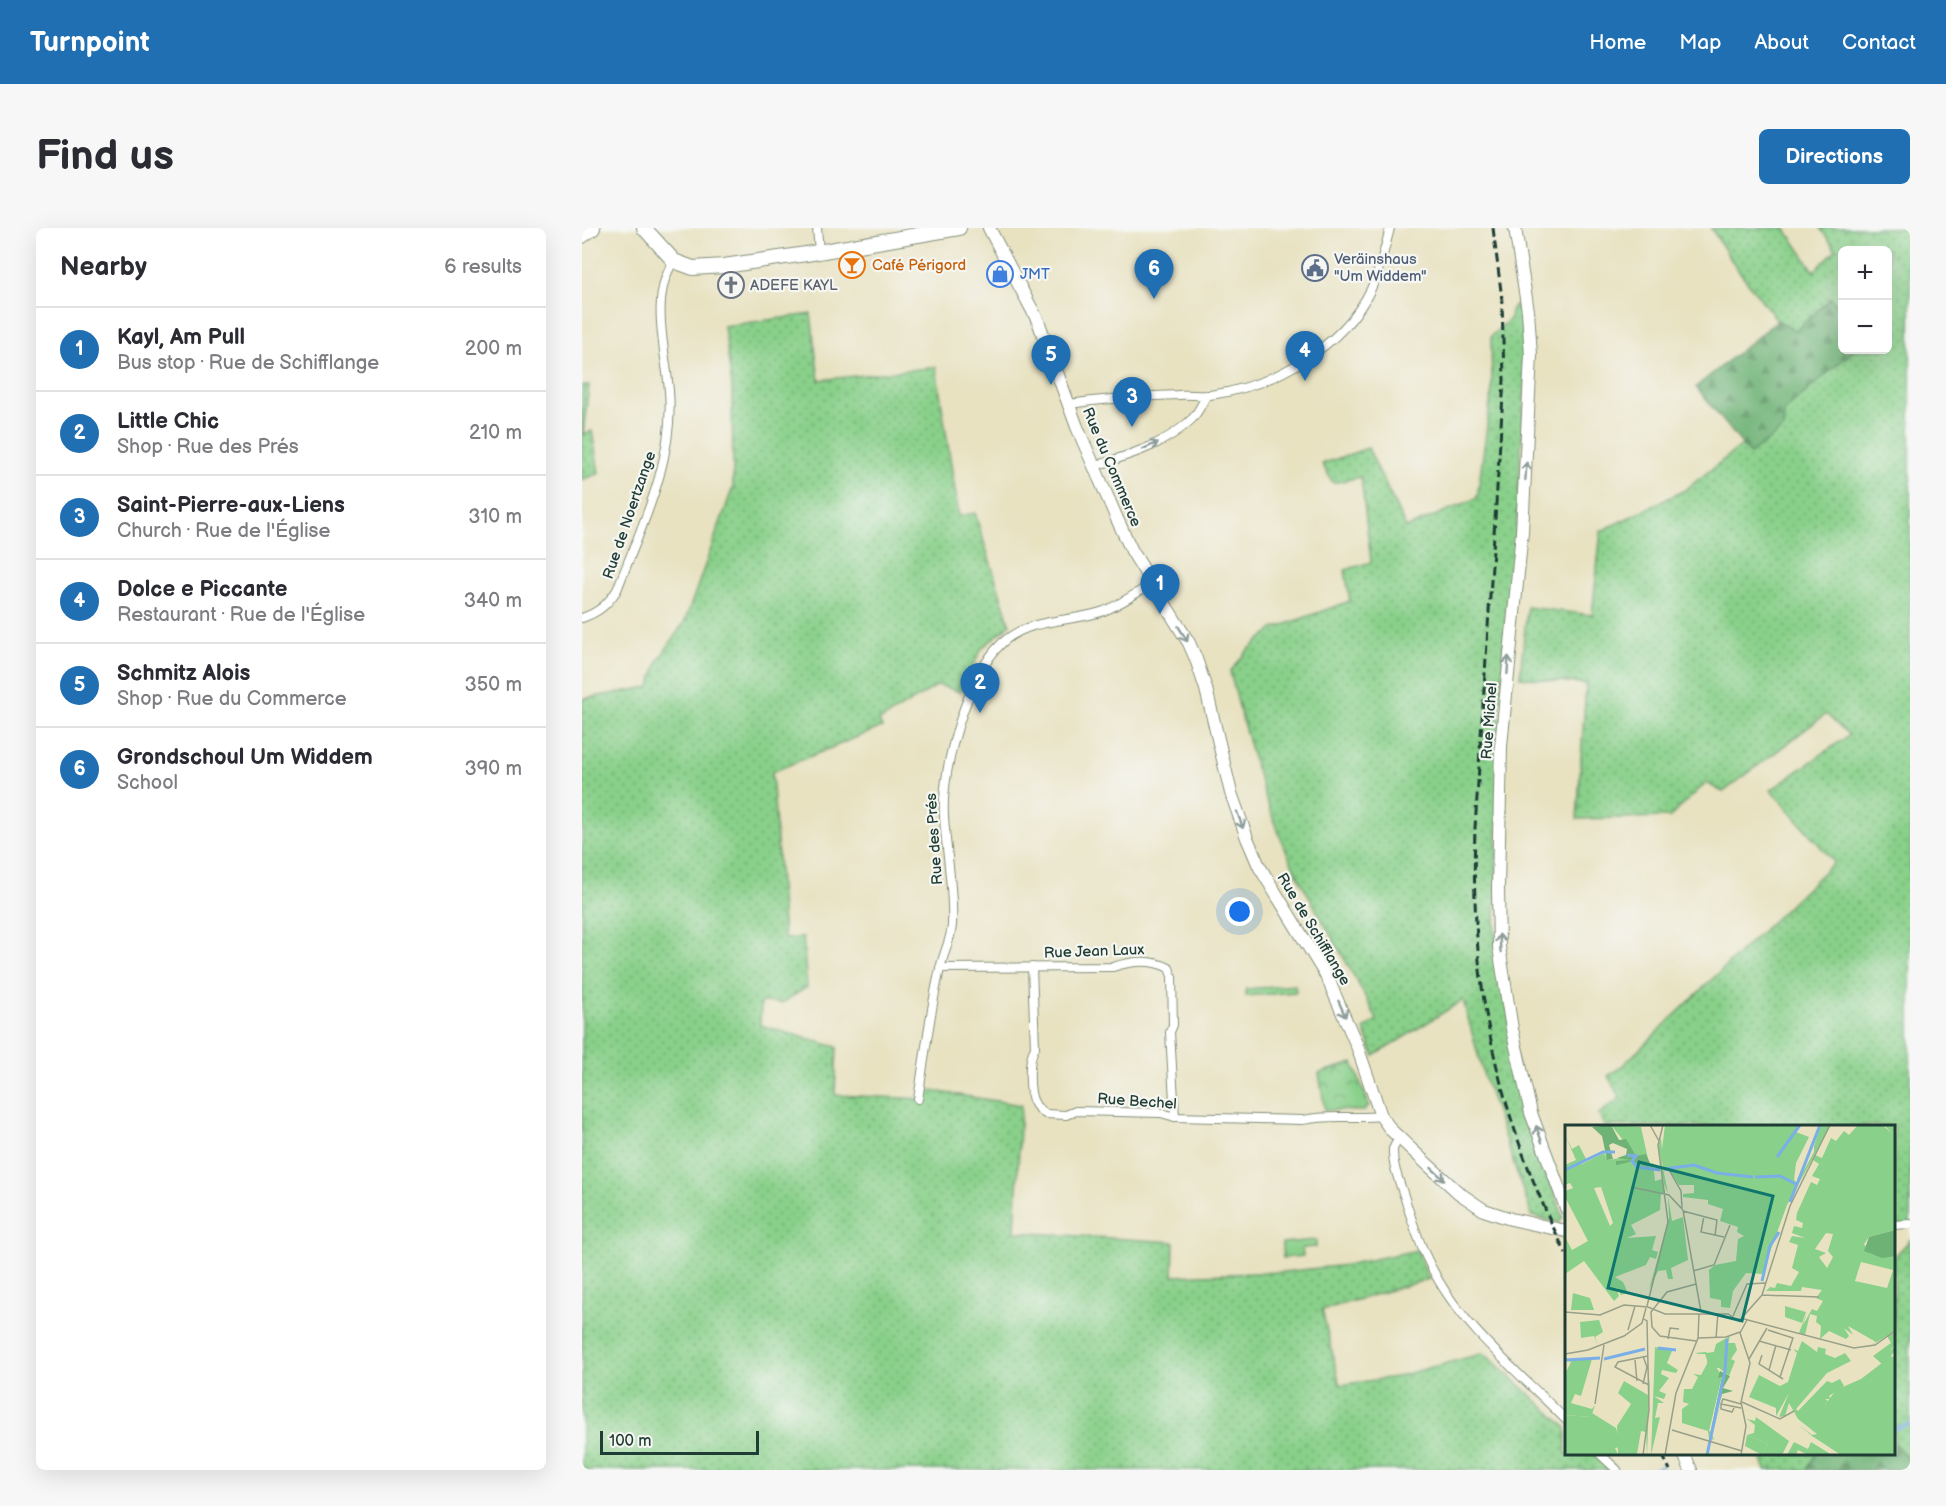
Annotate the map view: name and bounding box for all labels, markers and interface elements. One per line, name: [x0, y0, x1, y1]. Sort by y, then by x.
text: Turnpoint: [30, 26, 150, 59]
text: Home: [1589, 30, 1646, 55]
text: Map: [1679, 30, 1721, 55]
text: About: [1754, 30, 1809, 55]
text: Contact: [1842, 30, 1916, 55]
button: Directions: [1759, 129, 1910, 184]
text: Find us: [36, 131, 174, 182]
map controls: [1838, 246, 1892, 354]
button: +: [1838, 246, 1892, 300]
bar icon: Café Périgord: [837, 250, 867, 280]
pin: 6: [1134, 250, 1174, 299]
place label: Veräinshaus "Um Widdem": [1334, 250, 1427, 286]
text: Nearby: [60, 252, 147, 283]
public building icon: Veräinshaus "Um Widdem": [1300, 253, 1330, 283]
text: 6 results: [444, 255, 522, 279]
place label: Café Périgord: [872, 256, 966, 275]
shop icon: JMT: [985, 259, 1015, 289]
place label: JMT: [1020, 265, 1050, 284]
church icon: ADEFE KAYL: [716, 270, 746, 300]
place label: ADEFE KAYL: [750, 276, 838, 295]
button: −: [1838, 300, 1892, 354]
text: Kayl, Am Pull: [117, 324, 245, 351]
pin: 4: [1286, 332, 1324, 381]
pin: 5: [1032, 336, 1070, 385]
text: 1: [75, 337, 84, 361]
text: 200 m: [465, 337, 522, 361]
text: Bus stop · Rue de Schifflange: [117, 351, 379, 375]
pin: 3: [1112, 378, 1152, 427]
street label: Rue du Commerce: [1078, 405, 1145, 530]
text: Little Chic: [117, 408, 219, 435]
text: 2: [74, 421, 85, 445]
text: 210 m: [469, 421, 522, 445]
text: Shop · Rue des Prés: [117, 435, 299, 459]
one-way arrow: [1140, 440, 1158, 452]
street label: Rue de Noertzange: [599, 449, 660, 582]
one-way arrow: [1520, 461, 1531, 481]
text: Saint-Pierre-aux-Liens: [117, 492, 345, 519]
text: 3: [74, 505, 85, 529]
text: 310 m: [468, 505, 522, 529]
text: Church · Rue de l'Église: [117, 519, 330, 543]
pin: 1: [1140, 564, 1180, 614]
text: Dolce e Piccante: [117, 576, 287, 603]
text: 4: [74, 589, 85, 613]
text: 340 m: [464, 589, 522, 613]
text: Restaurant · Rue de l'Église: [117, 603, 365, 627]
one-way arrow: [1178, 625, 1190, 642]
one-way arrow: [1503, 655, 1514, 675]
text: Schmitz Alois: [117, 660, 250, 687]
pin: 2: [960, 664, 1000, 713]
text: 5: [74, 673, 85, 697]
text: 350 m: [465, 673, 522, 697]
street label: Rue Michel: [1477, 682, 1502, 760]
text: Shop · Rue du Commerce: [117, 687, 347, 711]
text: Grondschoul Um Widdem: [117, 744, 373, 771]
text: 6: [73, 757, 86, 781]
text: 390 m: [464, 757, 522, 781]
text: School: [117, 771, 178, 795]
street label: Rue des Prés: [922, 792, 947, 885]
one-way arrow: [1236, 810, 1247, 829]
street label: Rue de Schifflange: [1272, 870, 1355, 989]
your location: [1225, 897, 1254, 926]
one-way arrow: [1494, 934, 1505, 954]
street label: Rue Jean Laux: [1043, 940, 1145, 963]
one-way arrow: [1337, 1000, 1348, 1018]
street label: Rue Bechel: [1097, 1089, 1177, 1114]
one-way arrow: [1532, 1125, 1543, 1144]
inset map: [1565, 1125, 1895, 1455]
one-way arrow: [1430, 1167, 1445, 1181]
scale bar: [600, 1428, 759, 1456]
text: 100 m: [609, 1432, 652, 1451]

